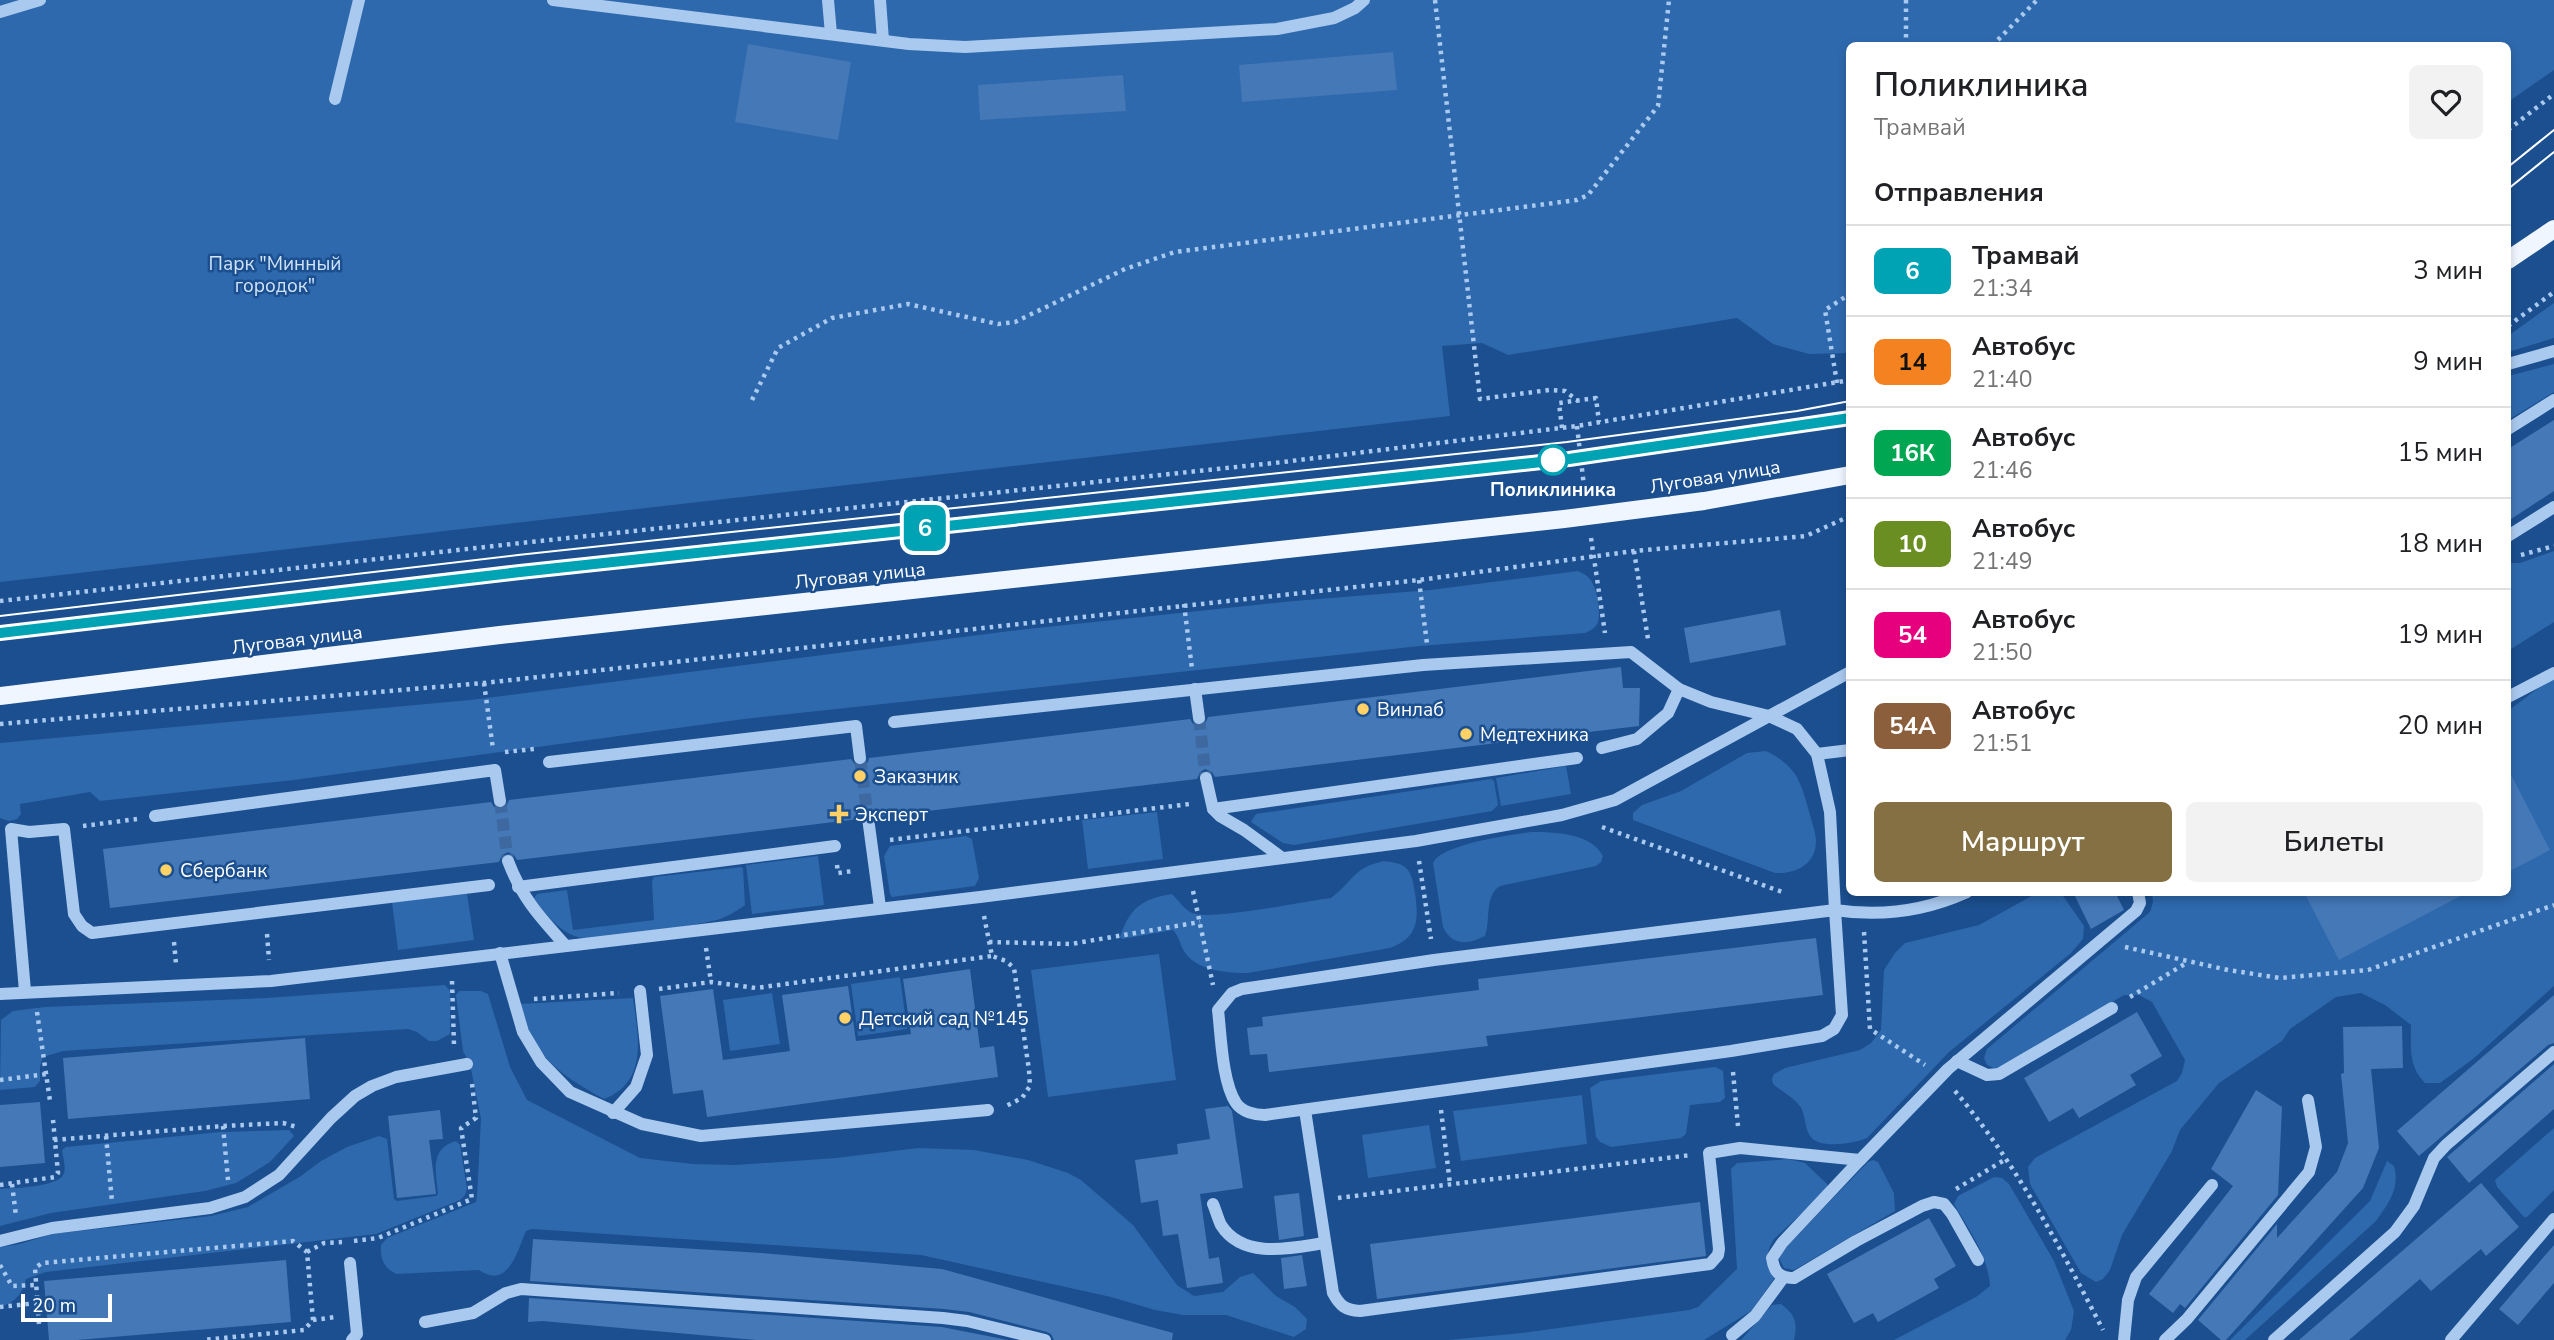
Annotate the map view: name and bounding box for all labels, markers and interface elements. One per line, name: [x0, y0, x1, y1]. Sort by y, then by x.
text: Поликлиника: [1874, 63, 2089, 108]
button: heart: [2409, 65, 2483, 139]
text: Трамвай: [1874, 112, 1966, 143]
text: Отправления: [1874, 175, 2044, 210]
text: Трамвай: [1972, 238, 2080, 273]
park label: Парк "Минный городок": [209, 251, 341, 299]
text: 3 мин: [2413, 253, 2483, 288]
text: 6: [1905, 255, 1920, 287]
text: 21:34: [1972, 273, 2032, 304]
text: Автобус: [1972, 329, 2075, 364]
text: 9 мин: [2413, 344, 2483, 379]
text: 14: [1898, 346, 1927, 378]
text: 21:40: [1972, 364, 2032, 395]
text: Автобус: [1972, 420, 2075, 455]
text: 15 мин: [2398, 435, 2483, 470]
text: 16К: [1890, 437, 1935, 469]
marker: Поликлиника: [1538, 445, 1568, 475]
street label: Луговая улица: [1648, 454, 1782, 500]
text: 21:46: [1972, 455, 2032, 486]
place label: Поликлиника: [1490, 477, 1616, 503]
line badge: 6: [902, 505, 948, 551]
text: Автобус: [1972, 511, 2075, 546]
text: 6: [918, 512, 932, 544]
text: 18 мин: [2398, 526, 2483, 561]
text: 10: [1898, 528, 1927, 560]
text: 21:49: [1972, 546, 2032, 577]
street label: Луговая улица: [793, 556, 927, 596]
text: Автобус: [1972, 602, 2075, 637]
text: 19 мин: [2398, 617, 2483, 652]
street label: Луговая улица: [230, 619, 364, 661]
text: 54: [1898, 619, 1927, 651]
text: 21:50: [1972, 637, 2032, 668]
text: Автобус: [1972, 693, 2075, 728]
place label: Винлаб: [1377, 697, 1444, 723]
marker: Винлаб: [1355, 701, 1371, 717]
text: 20 мин: [2398, 708, 2483, 743]
text: 54А: [1889, 710, 1936, 742]
place label: Медтехника: [1480, 722, 1589, 748]
marker: Медтехника: [1458, 726, 1474, 742]
text: 21:51: [1972, 728, 2032, 759]
place label: Заказник: [874, 764, 958, 790]
marker: Заказник: [852, 768, 868, 784]
place label: Эксперт: [855, 802, 928, 828]
button: Маршрут: [1874, 802, 2172, 882]
button: Билеты: [2186, 802, 2483, 882]
marker: Эксперт: [829, 804, 849, 824]
place label: Сбербанк: [180, 858, 267, 884]
marker: Сбербанк: [158, 862, 174, 878]
place label: Детский сад №145: [859, 1006, 1029, 1032]
marker: Детский сад №145: [837, 1010, 853, 1026]
scale bar: [21, 1291, 112, 1323]
text: 20 m: [32, 1293, 76, 1319]

